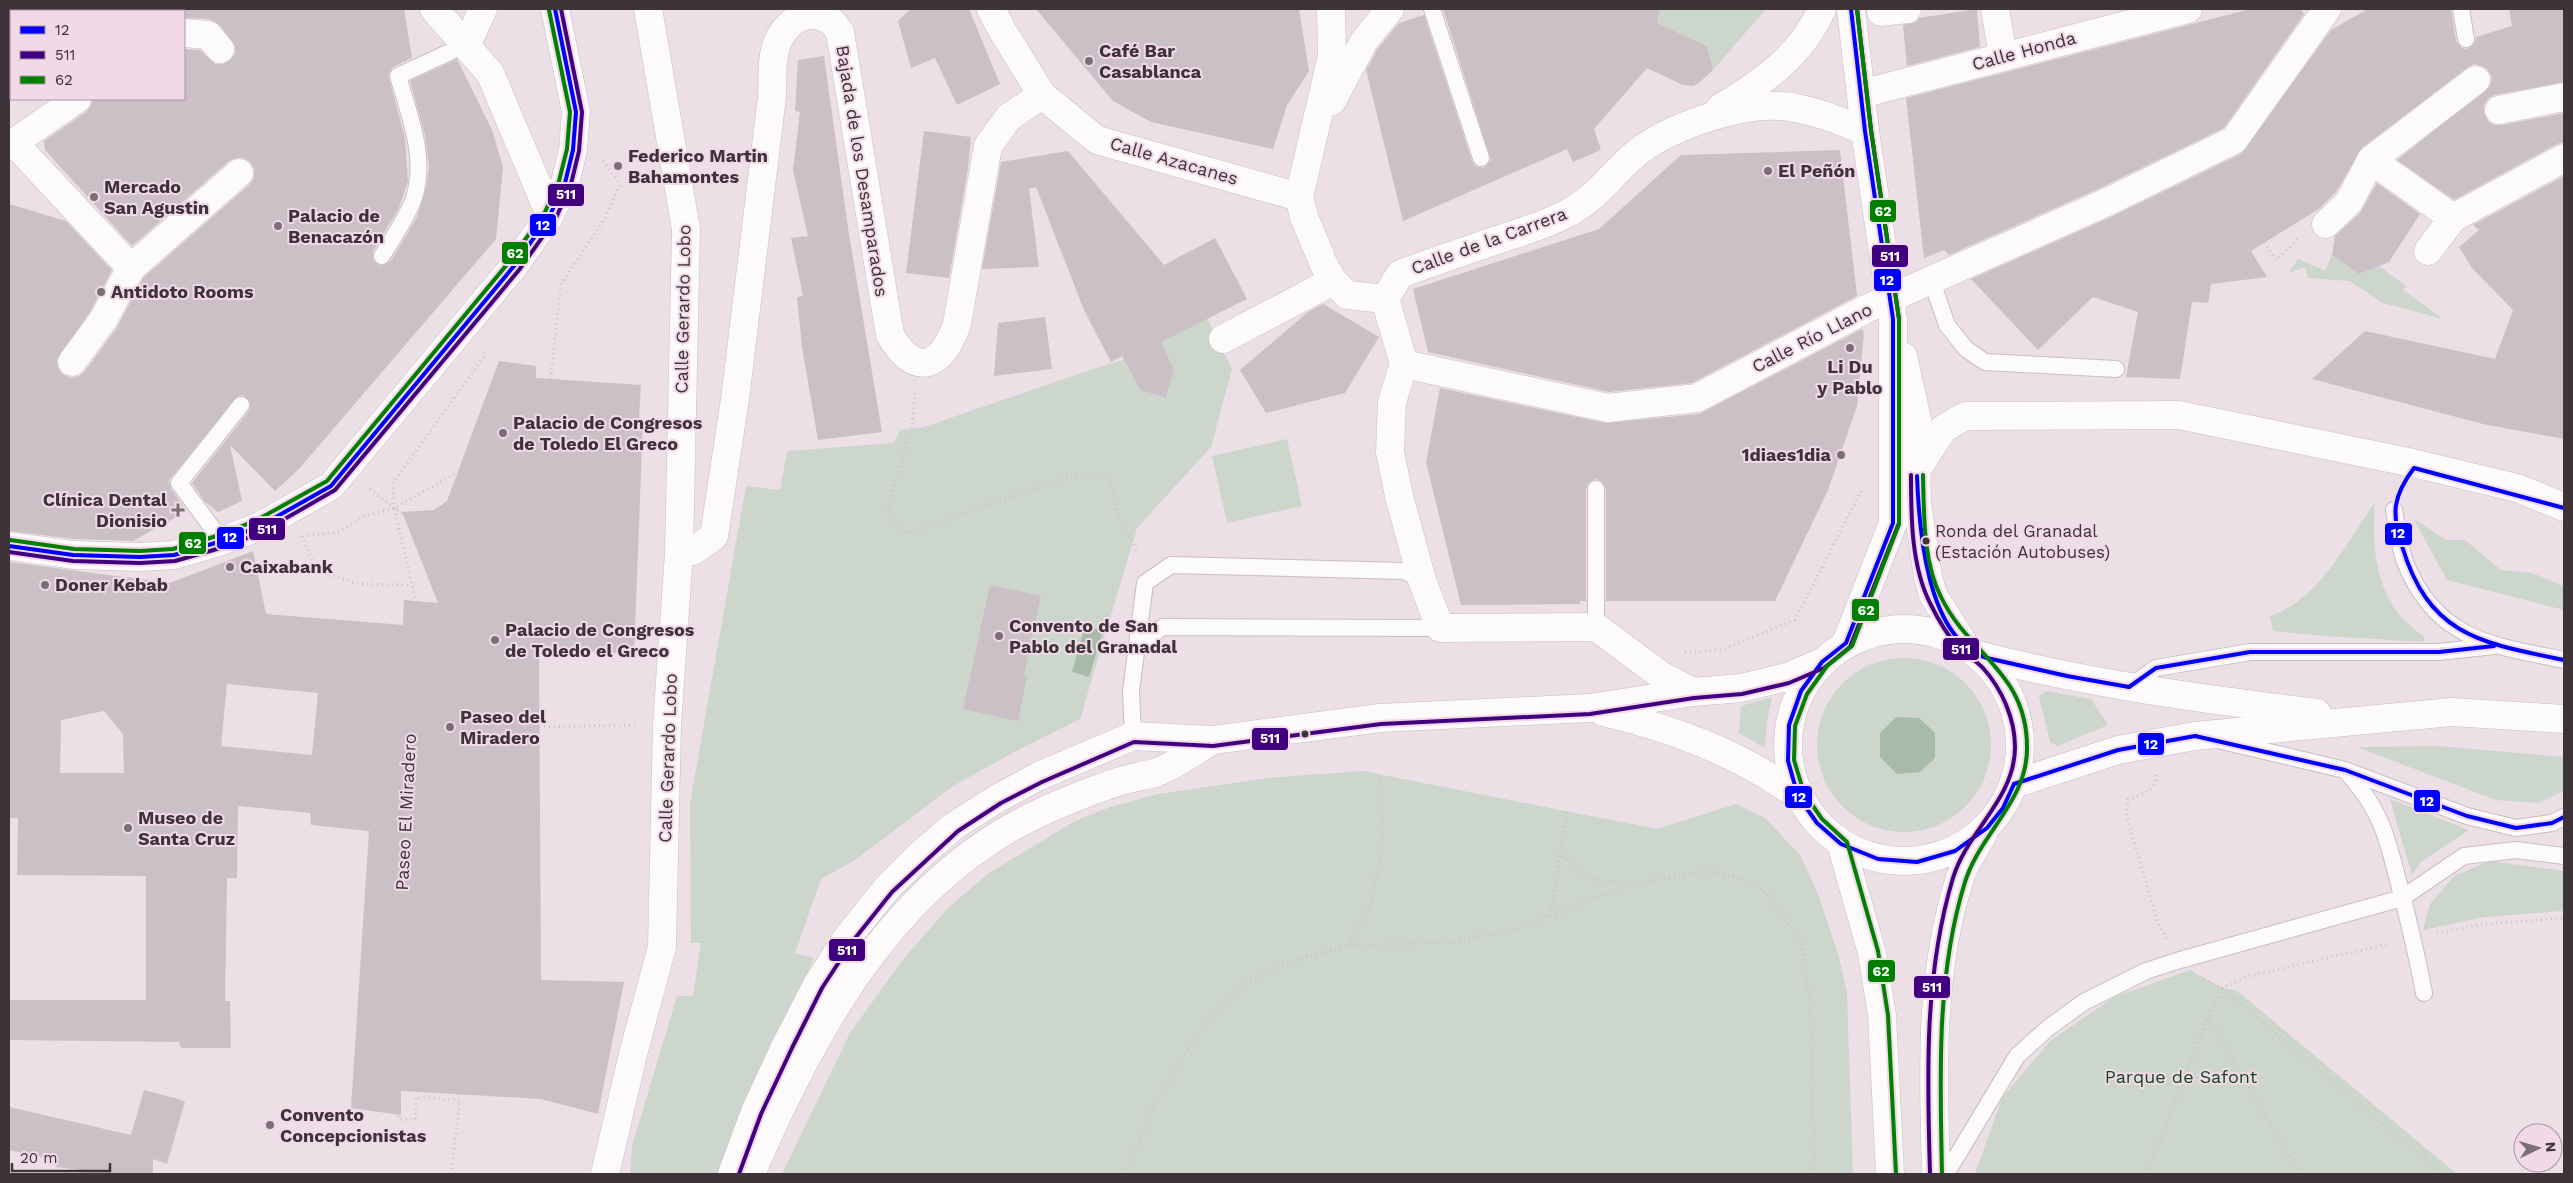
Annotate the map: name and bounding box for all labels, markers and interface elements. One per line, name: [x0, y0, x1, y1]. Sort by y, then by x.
legend: [10, 10, 185, 100]
text: 12: [55, 21, 70, 39]
street label: Calle Honda: [1970, 27, 2078, 74]
place label: Café Bar Casablanca: [1099, 40, 1202, 82]
street label: Bajada de los Desamparados: [832, 44, 893, 298]
text: 511: [55, 46, 75, 64]
marker: Café Bar Casablanca: [1083, 55, 1095, 67]
text: 62: [55, 71, 73, 89]
street label: Calle Azacanes: [1108, 132, 1241, 189]
place label: Federico Martin Bahamontes: [628, 145, 768, 187]
marker: Federico Martin Bahamontes: [612, 160, 624, 172]
place label: El Peñón: [1778, 160, 1855, 181]
marker: El Peñón: [1762, 165, 1774, 177]
place label: Mercado San Agustin: [104, 176, 209, 218]
line badge: 511: [547, 183, 585, 207]
text: 511: [556, 186, 576, 202]
marker: Mercado San Agustin: [88, 191, 100, 203]
line badge: 62: [1869, 199, 1897, 223]
street label: Calle de la Carrera: [1408, 203, 1569, 278]
text: 62: [1875, 203, 1891, 219]
place label: Palacio de Benacazón: [288, 205, 384, 247]
line badge: 12: [529, 213, 557, 237]
text: 12: [536, 217, 550, 233]
marker: Palacio de Benacazón: [272, 220, 284, 232]
street label: Calle Gerardo Lobo: [671, 224, 694, 394]
line badge: 62: [501, 241, 529, 265]
line badge: 511: [1871, 244, 1909, 268]
text: 62: [507, 245, 523, 261]
text: 511: [1880, 248, 1900, 264]
line badge: 12: [1873, 268, 1902, 292]
text: 12: [1880, 272, 1894, 288]
place label: Antidoto Rooms: [111, 281, 254, 302]
marker: Antidoto Rooms: [95, 286, 107, 298]
street label: Calle Río Llano: [1748, 298, 1875, 377]
marker: Li Du y Pablo: [1844, 342, 1856, 354]
place label: Li Du y Pablo: [1816, 356, 1883, 398]
place label: Palacio de Congresos de Toledo El Greco: [513, 412, 703, 454]
marker: Palacio de Congresos de Toledo El Greco: [497, 427, 509, 439]
place label: 1diaes1dia: [1742, 444, 1832, 465]
marker: 1diaes1dia: [1835, 449, 1847, 461]
place label: Clínica Dental Dionisio: [43, 489, 167, 531]
marker: Clínica Dental Dionisio: [171, 503, 185, 517]
line badge: 511: [248, 517, 286, 541]
text: 511: [257, 521, 277, 537]
place label: Ronda del Granadal (Estación Autobuses): [1935, 521, 2110, 562]
line badge: 12: [2384, 522, 2413, 546]
text: 12: [2391, 525, 2405, 541]
line badge: 12: [216, 526, 245, 550]
text: 12: [223, 529, 237, 545]
line badge: 62: [178, 531, 207, 555]
text: 62: [185, 535, 201, 551]
marker: Ronda del Granadal (Estación Autobuses): [1921, 536, 1931, 546]
place label: Caixabank: [240, 556, 334, 577]
marker: Caixabank: [224, 561, 236, 573]
place label: Doner Kebab: [55, 574, 168, 595]
marker: Doner Kebab: [39, 579, 51, 591]
line badge: 62: [1851, 598, 1880, 622]
text: 62: [1858, 602, 1874, 618]
place label: Convento de San Pablo del Granadal: [1009, 615, 1177, 657]
place label: Palacio de Congresos de Toledo el Greco: [505, 619, 695, 661]
marker: Convento de San Pablo del Granadal: [993, 630, 1005, 642]
marker: Palacio de Congresos de Toledo el Greco: [489, 634, 501, 646]
line badge: 511: [1942, 637, 1980, 661]
text: 511: [1951, 641, 1971, 657]
street label: Calle Gerardo Lobo: [654, 673, 681, 843]
place label: Paseo del Miradero: [460, 706, 546, 748]
marker: Paseo del Miradero: [444, 721, 456, 733]
line badge: 511: [1251, 727, 1289, 751]
unlabelled marker: [1300, 729, 1310, 739]
text: 511: [1260, 730, 1280, 746]
line badge: 12: [2137, 732, 2165, 756]
street label: Paseo El Miradero: [391, 733, 420, 891]
text: 12: [2144, 736, 2158, 752]
line badge: 12: [1784, 785, 1813, 809]
text: 12: [1792, 789, 1806, 805]
line badge: 12: [2413, 789, 2441, 813]
text: 12: [2420, 793, 2434, 809]
place label: Museo de Santa Cruz: [138, 807, 235, 849]
marker: Museo de Santa Cruz: [122, 822, 134, 834]
line badge: 511: [828, 938, 866, 962]
text: 511: [837, 942, 857, 958]
line badge: 62: [1867, 959, 1896, 983]
text: 62: [1873, 963, 1889, 979]
line badge: 511: [1913, 975, 1951, 999]
text: 511: [1922, 979, 1942, 995]
park label: Parque de Safont: [2105, 1066, 2258, 1087]
place label: Convento Concepcionistas: [280, 1104, 427, 1146]
marker: Convento Concepcionistas: [264, 1119, 276, 1131]
north arrow: [2513, 1123, 2563, 1173]
scale bar: [12, 1140, 110, 1172]
text: N: [2543, 1141, 2559, 1153]
text: 20 m: [20, 1149, 58, 1167]

